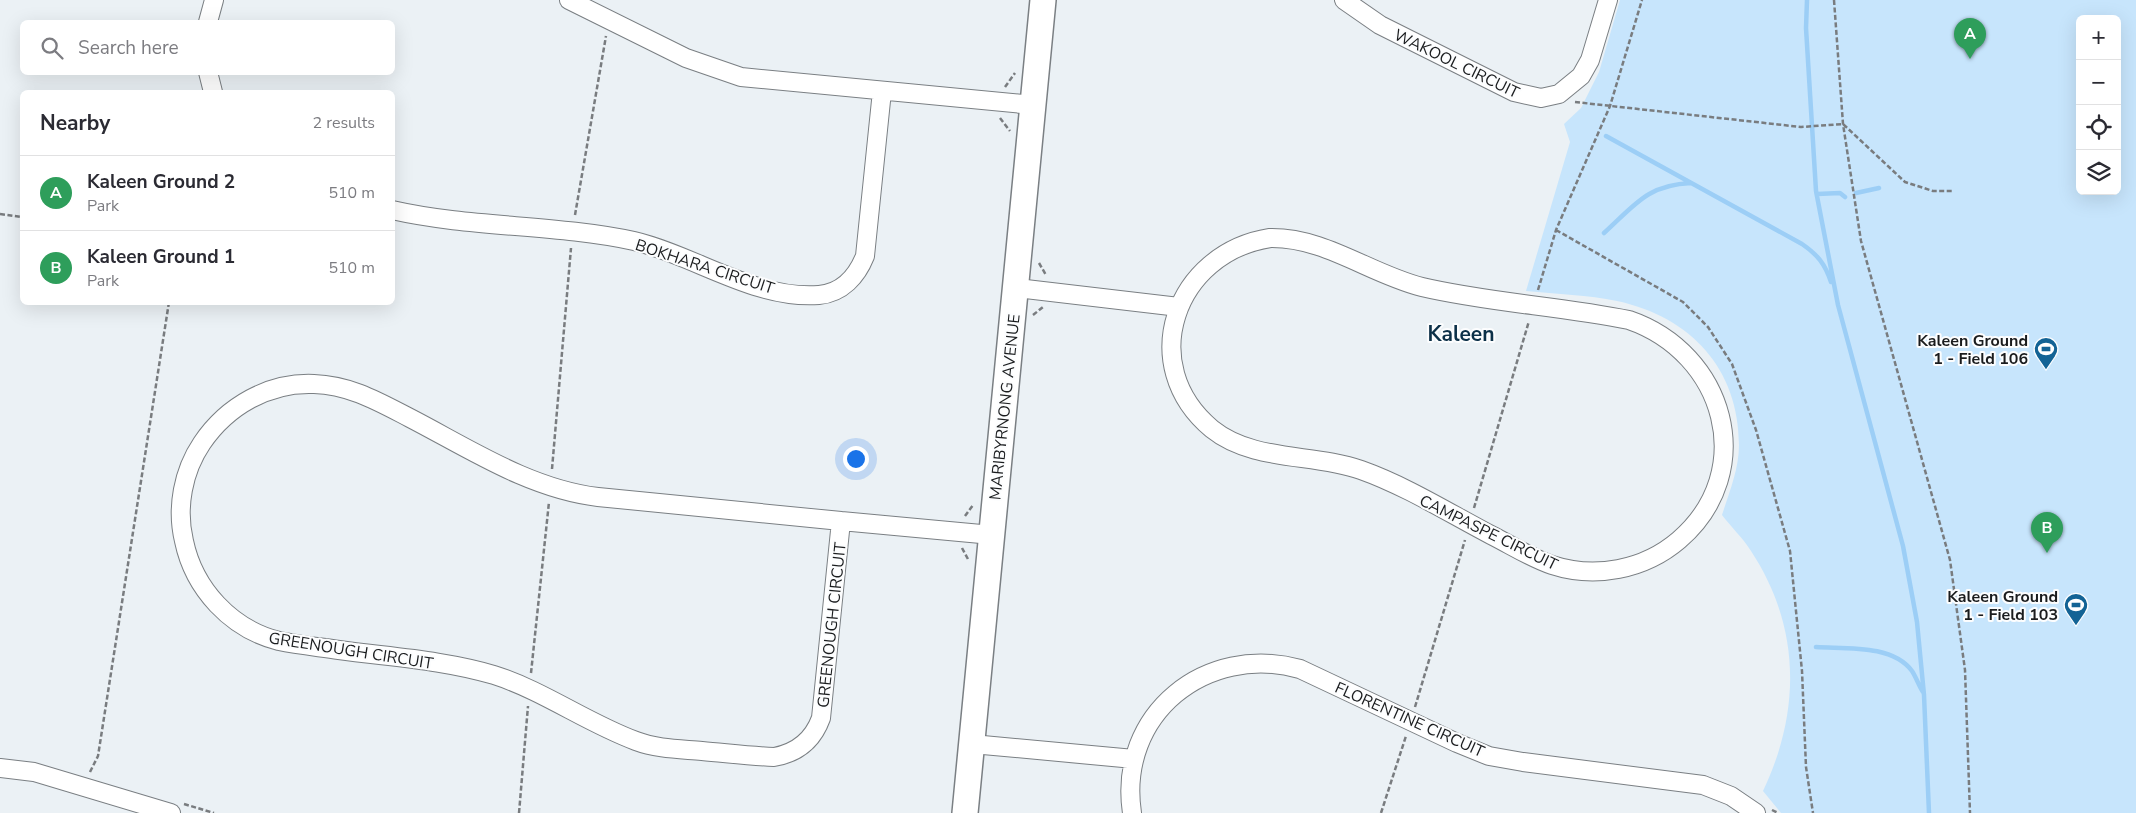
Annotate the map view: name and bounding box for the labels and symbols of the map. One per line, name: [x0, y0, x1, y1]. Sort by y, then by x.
pin: A: [1954, 18, 1986, 59]
street label: WAKOOL CIRCUIT: [1390, 24, 1523, 104]
street label: BOKHARA CIRCUIT: [632, 234, 777, 300]
street label: MARIBYRNONG AVENUE: [984, 313, 1026, 501]
district label: Kaleen: [1427, 320, 1495, 348]
place label: Kaleen Ground 1 - Field 106: [1917, 330, 2028, 370]
sports icon: Kaleen Ground 1 - Field 106: [2033, 336, 2059, 370]
your location: [843, 446, 869, 472]
street label: CAMPASPE CIRCUIT: [1416, 490, 1562, 576]
pin: B: [2031, 512, 2063, 553]
street label: GREENOUGH CIRCUIT: [812, 541, 852, 709]
place label: Kaleen Ground 1 - Field 103: [1947, 586, 2058, 626]
sports icon: Kaleen Ground 1 - Field 103: [2063, 592, 2089, 626]
street label: GREENOUGH CIRCUIT: [267, 627, 435, 675]
street label: FLORENTINE CIRCUIT: [1331, 677, 1488, 763]

